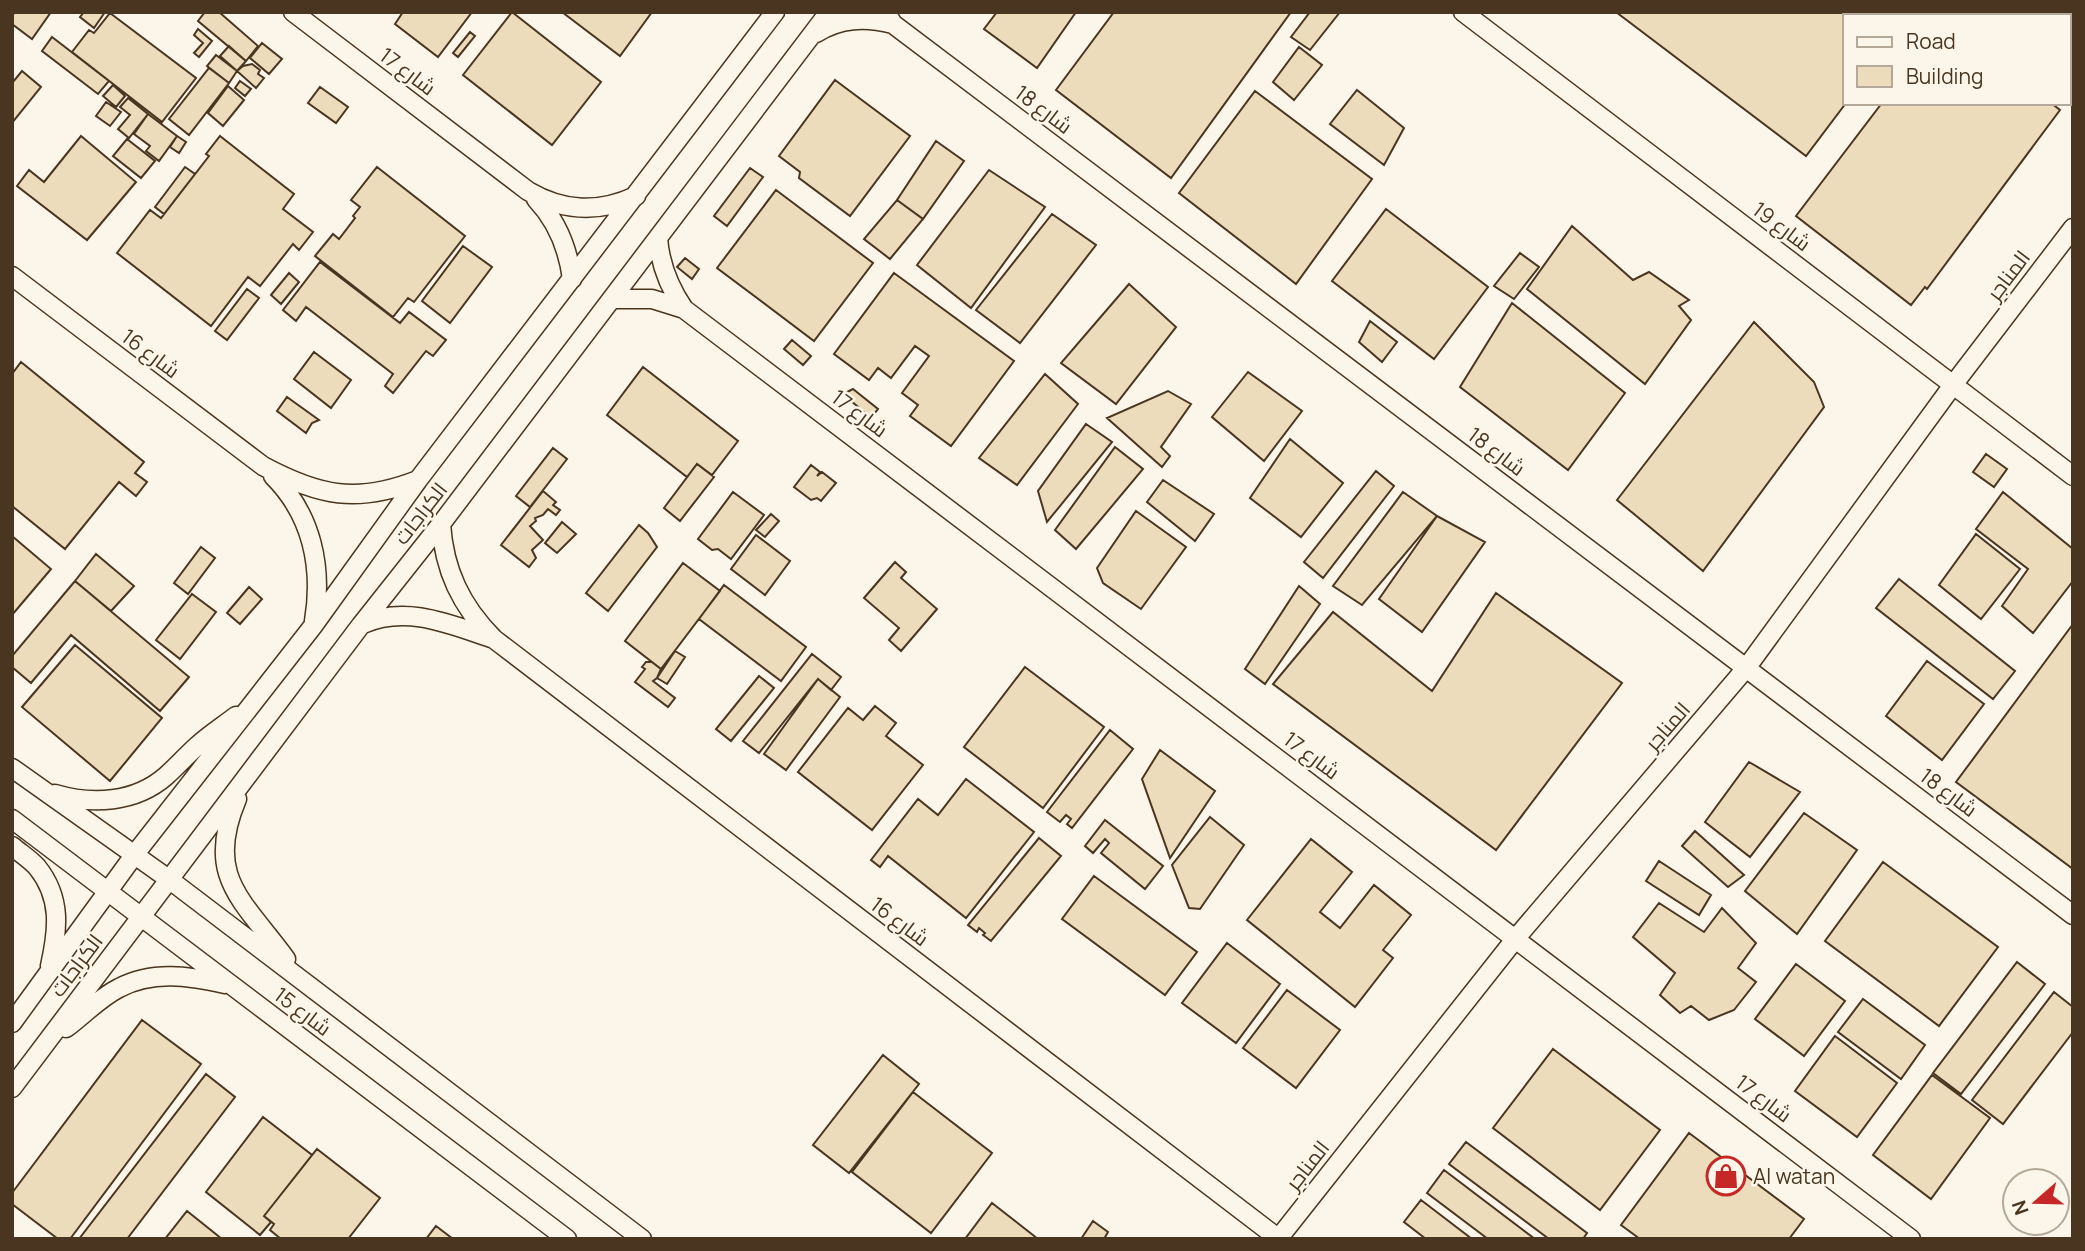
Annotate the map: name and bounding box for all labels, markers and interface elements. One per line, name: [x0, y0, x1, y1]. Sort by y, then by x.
legend: [1843, 14, 2071, 105]
text: Road: [1906, 27, 1956, 55]
street label: شارع 17: [374, 41, 442, 102]
text: Building: [1906, 62, 1983, 90]
street label: شارع 18: [1009, 78, 1078, 141]
street label: شارع 19: [1747, 195, 1817, 258]
street label: المناجر: [1979, 244, 2036, 307]
street label: شارع 16: [116, 322, 186, 385]
street label: شارع 17: [826, 383, 894, 444]
street label: شارع 18: [1462, 420, 1531, 483]
street label: الكراجات: [387, 476, 453, 550]
street label: المناجر: [1637, 696, 1696, 757]
street label: شارع 17: [1278, 725, 1346, 786]
street label: شارع 18: [1914, 761, 1983, 824]
street label: شارع 16: [865, 890, 935, 953]
street label: الكراجات: [43, 928, 109, 1002]
street label: شارع 15: [268, 980, 337, 1043]
street label: شارع 17: [1730, 1068, 1798, 1129]
street label: المناجر: [1278, 1134, 1335, 1196]
shop icon: Al watan: [1705, 1155, 1747, 1197]
place label: Al watan: [1753, 1162, 1835, 1190]
north arrow: [2001, 1167, 2071, 1237]
text: N: [2005, 1197, 2035, 1219]

